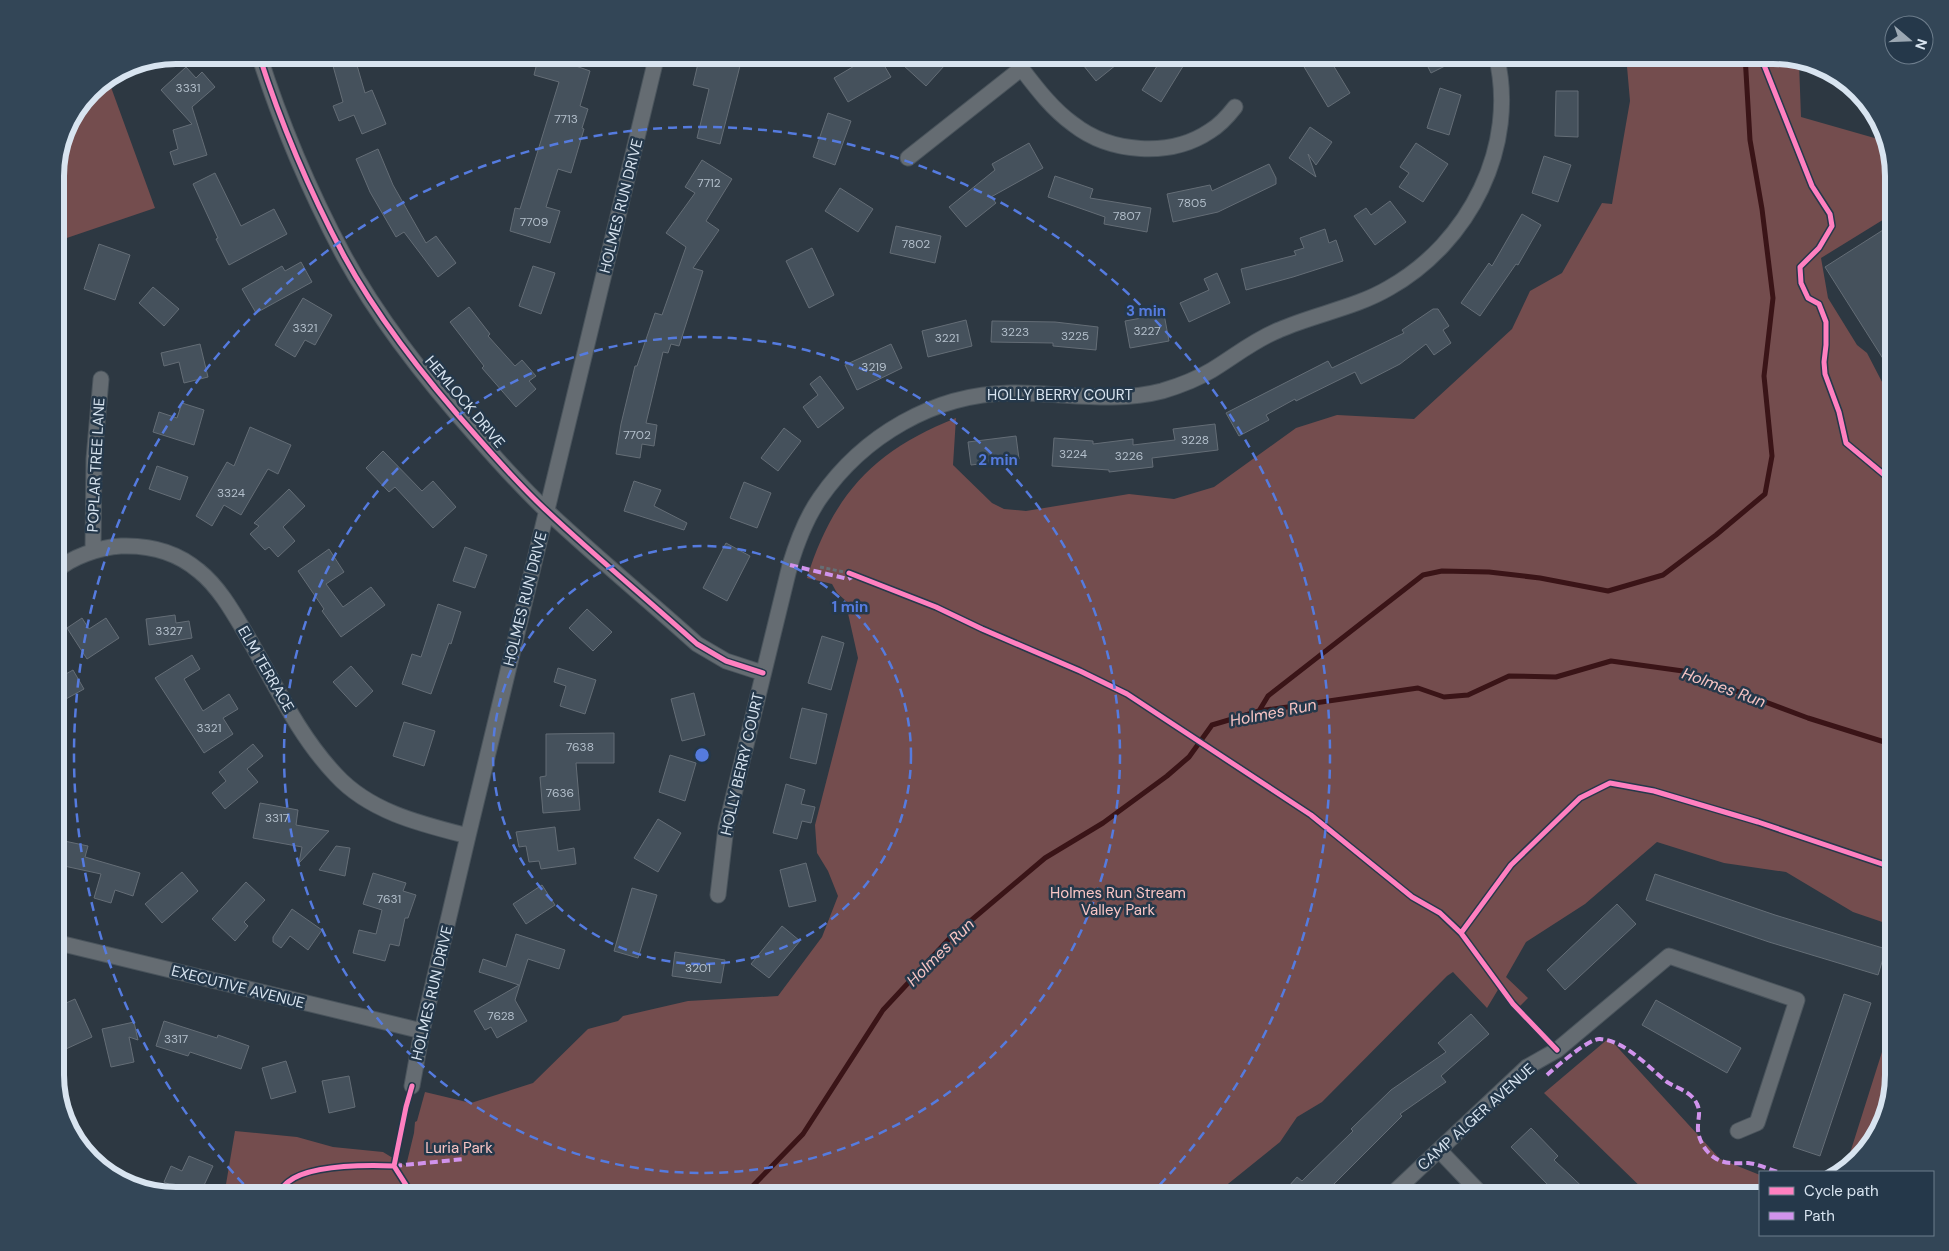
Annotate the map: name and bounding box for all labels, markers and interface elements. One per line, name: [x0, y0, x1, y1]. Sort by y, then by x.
north arrow: [1884, 15, 1934, 65]
text: N: [1911, 36, 1931, 52]
house number: 3331: [176, 80, 200, 96]
house number: 7713: [554, 111, 578, 127]
street label: HOLMES RUN DRIVE: [595, 137, 647, 275]
house number: 7712: [697, 175, 721, 191]
house number: 7805: [1177, 195, 1207, 211]
house number: 7807: [1113, 208, 1141, 224]
house number: 7709: [520, 214, 548, 230]
house number: 7802: [902, 236, 930, 252]
text: 3 min: [1126, 301, 1166, 321]
house number: 3321: [293, 320, 317, 336]
house number: 3227: [1133, 323, 1161, 339]
house number: 3223: [1001, 324, 1029, 340]
house number: 3225: [1061, 328, 1089, 344]
house number: 3221: [935, 330, 959, 346]
street label: HEMLOCK DRIVE: [421, 352, 509, 452]
house number: 3219: [861, 359, 887, 375]
street label: HOLLY BERRY COURT: [987, 385, 1133, 405]
street label: POPLAR TREE LANE: [82, 397, 110, 533]
house number: 7702: [623, 427, 651, 443]
house number: 3228: [1181, 432, 1209, 448]
house number: 3224: [1059, 446, 1087, 462]
house number: 3226: [1115, 448, 1143, 464]
text: 2 min: [978, 450, 1018, 470]
house number: 3324: [217, 485, 245, 501]
street label: HOLMES RUN DRIVE: [499, 530, 551, 668]
text: 1 min: [832, 597, 868, 617]
street label: ELM TERRACE: [233, 622, 299, 716]
house number: 3327: [155, 623, 183, 639]
water label: Holmes Run: [1679, 663, 1769, 712]
street label: HOLLY BERRY COURT: [716, 691, 768, 837]
water label: Holmes Run: [1228, 694, 1318, 731]
house number: 3321: [197, 720, 221, 736]
house number: 7638: [566, 739, 594, 755]
centre of rings: [693, 746, 711, 764]
house number: 7636: [546, 785, 574, 801]
house number: 3317: [265, 810, 289, 826]
park label: Holmes Run Stream Valley Park: [1050, 883, 1186, 920]
house number: 7631: [377, 891, 401, 907]
water label: Holmes Run: [902, 914, 979, 991]
street label: HOLMES RUN DRIVE: [407, 924, 457, 1062]
house number: 3201: [685, 960, 711, 976]
street label: EXECUTIVE AVENUE: [169, 961, 307, 1013]
house number: 7628: [487, 1008, 515, 1024]
house number: 3317: [164, 1031, 188, 1047]
street label: CAMP ALGER AVENUE: [1413, 1059, 1539, 1175]
park label: Luria Park: [425, 1138, 493, 1158]
legend: [1759, 1171, 1934, 1236]
text: Cycle path: [1804, 1181, 1879, 1201]
text: Path: [1804, 1206, 1835, 1226]

